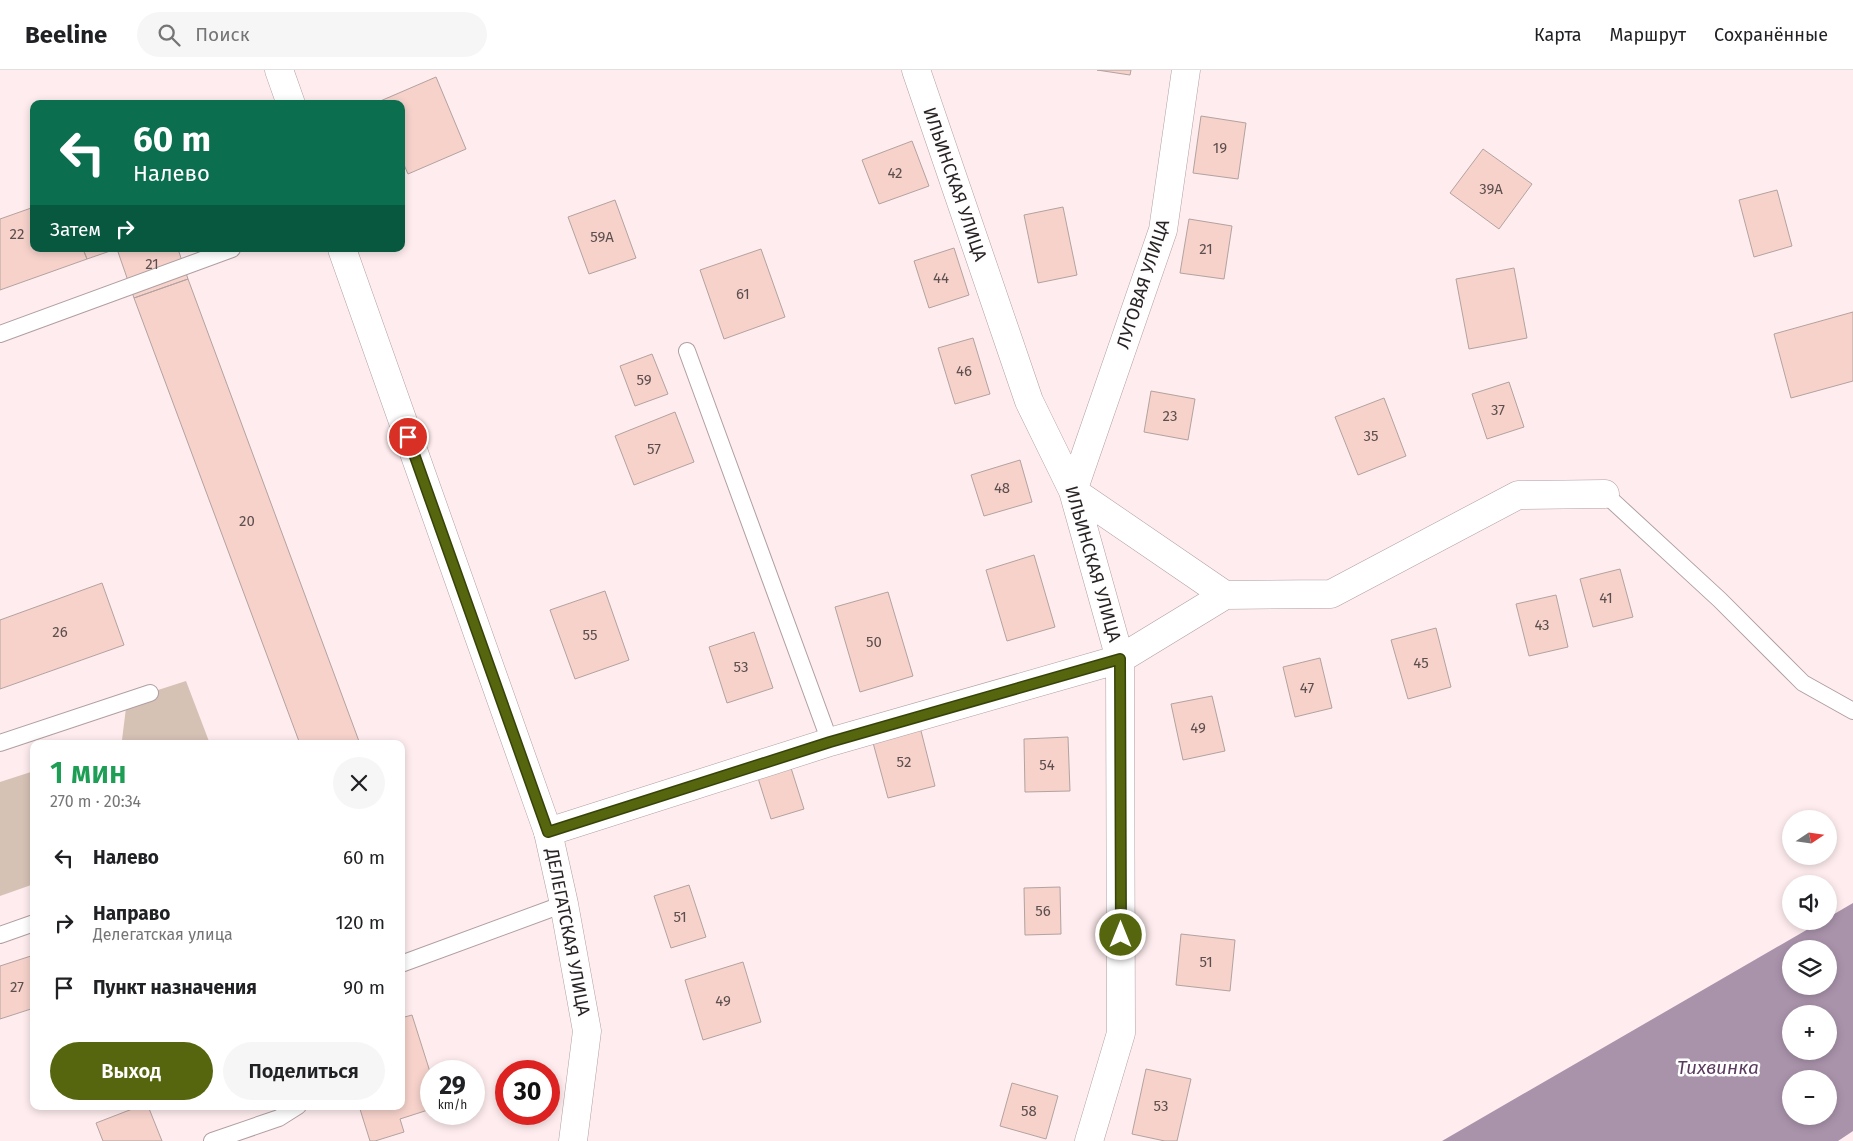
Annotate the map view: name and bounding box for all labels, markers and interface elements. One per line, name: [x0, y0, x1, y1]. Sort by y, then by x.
search box: [137, 12, 487, 57]
text: Beeline: [25, 21, 107, 49]
icon: search: [155, 21, 183, 49]
text: Поиск: [195, 23, 250, 46]
text: Карта: [1534, 24, 1582, 46]
text: Маршрут: [1610, 24, 1686, 46]
text: Сохранённые: [1714, 24, 1828, 46]
street label: ИЛЬИНСКАЯ УЛИЦА: [918, 104, 992, 265]
text: 60 m: [133, 118, 211, 160]
icon: left: [50, 120, 115, 185]
house number: 19: [1213, 139, 1227, 157]
text: Налево: [133, 160, 210, 187]
house number: 42: [887, 164, 903, 182]
house number: 39А: [1479, 180, 1503, 198]
icon: right: [111, 215, 139, 243]
street label: ЛУГОВАЯ УЛИЦА: [1112, 216, 1174, 351]
text: Затем: [50, 218, 101, 241]
house number: 22: [10, 225, 24, 243]
house number: 59А: [590, 228, 614, 246]
house number: 21: [1199, 240, 1213, 258]
house number: 21: [145, 255, 159, 273]
house number: 44: [933, 269, 949, 287]
house number: 61: [736, 285, 750, 303]
house number: 46: [956, 362, 972, 380]
house number: 59: [636, 371, 652, 389]
house number: 37: [1491, 401, 1505, 419]
house number: 23: [1163, 407, 1177, 425]
pin: [387, 416, 429, 458]
icon: arrive: [394, 423, 422, 451]
house number: 35: [1363, 427, 1379, 445]
house number: 57: [647, 440, 661, 458]
house number: 48: [994, 479, 1010, 497]
street label: ИЛЬИНСКАЯ УЛИЦА: [1060, 483, 1126, 645]
house number: 20: [239, 512, 255, 530]
house number: 41: [1599, 589, 1613, 607]
house number: 43: [1534, 616, 1550, 634]
house number: 26: [52, 623, 68, 641]
house number: 55: [583, 626, 597, 644]
house number: 50: [866, 633, 882, 651]
house number: 45: [1413, 654, 1429, 672]
house number: 53: [734, 658, 748, 676]
house number: 47: [1300, 679, 1314, 697]
house number: 49: [1190, 719, 1206, 737]
house number: 52: [897, 753, 911, 771]
text: 1 мин: [50, 755, 127, 791]
house number: 54: [1039, 756, 1055, 774]
button: close: [333, 757, 385, 809]
text: 270 m · 20:34: [50, 792, 141, 811]
north arrow: [1782, 810, 1838, 865]
map controls: [1782, 810, 1837, 1125]
icon: left: [50, 844, 78, 872]
street label: ДЕЛЕГАТСКАЯ УЛИЦА: [541, 845, 595, 1018]
text: Налево: [93, 846, 159, 869]
text: 60 m: [343, 846, 385, 869]
button: sound: [1782, 875, 1837, 930]
text: Направо: [93, 902, 170, 925]
house number: 56: [1035, 902, 1051, 920]
house number: 51: [673, 908, 687, 926]
position arrow: [1094, 908, 1146, 960]
icon: right: [50, 909, 78, 937]
text: 120 m: [335, 911, 385, 934]
text: Делегатская улица: [93, 925, 233, 944]
button: layers: [1782, 940, 1837, 995]
house number: 51: [1199, 953, 1213, 971]
icon: arrive: [50, 974, 78, 1002]
text: Пункт назначения: [93, 976, 257, 999]
text: 90 m: [343, 976, 385, 999]
house number: 27: [10, 978, 24, 996]
house number: 49: [715, 992, 731, 1010]
button: +: [1782, 1005, 1837, 1060]
button: Выход: [50, 1042, 213, 1100]
button: Поделиться: [223, 1042, 385, 1100]
water label: Тихвинка: [1677, 1056, 1759, 1079]
speed limit sign: 30: [495, 1060, 560, 1125]
button: −: [1782, 1070, 1837, 1125]
text: 29: [439, 1071, 466, 1101]
house number: 53: [1154, 1097, 1168, 1115]
text: km/h: [438, 1098, 467, 1112]
house number: 58: [1021, 1102, 1037, 1120]

